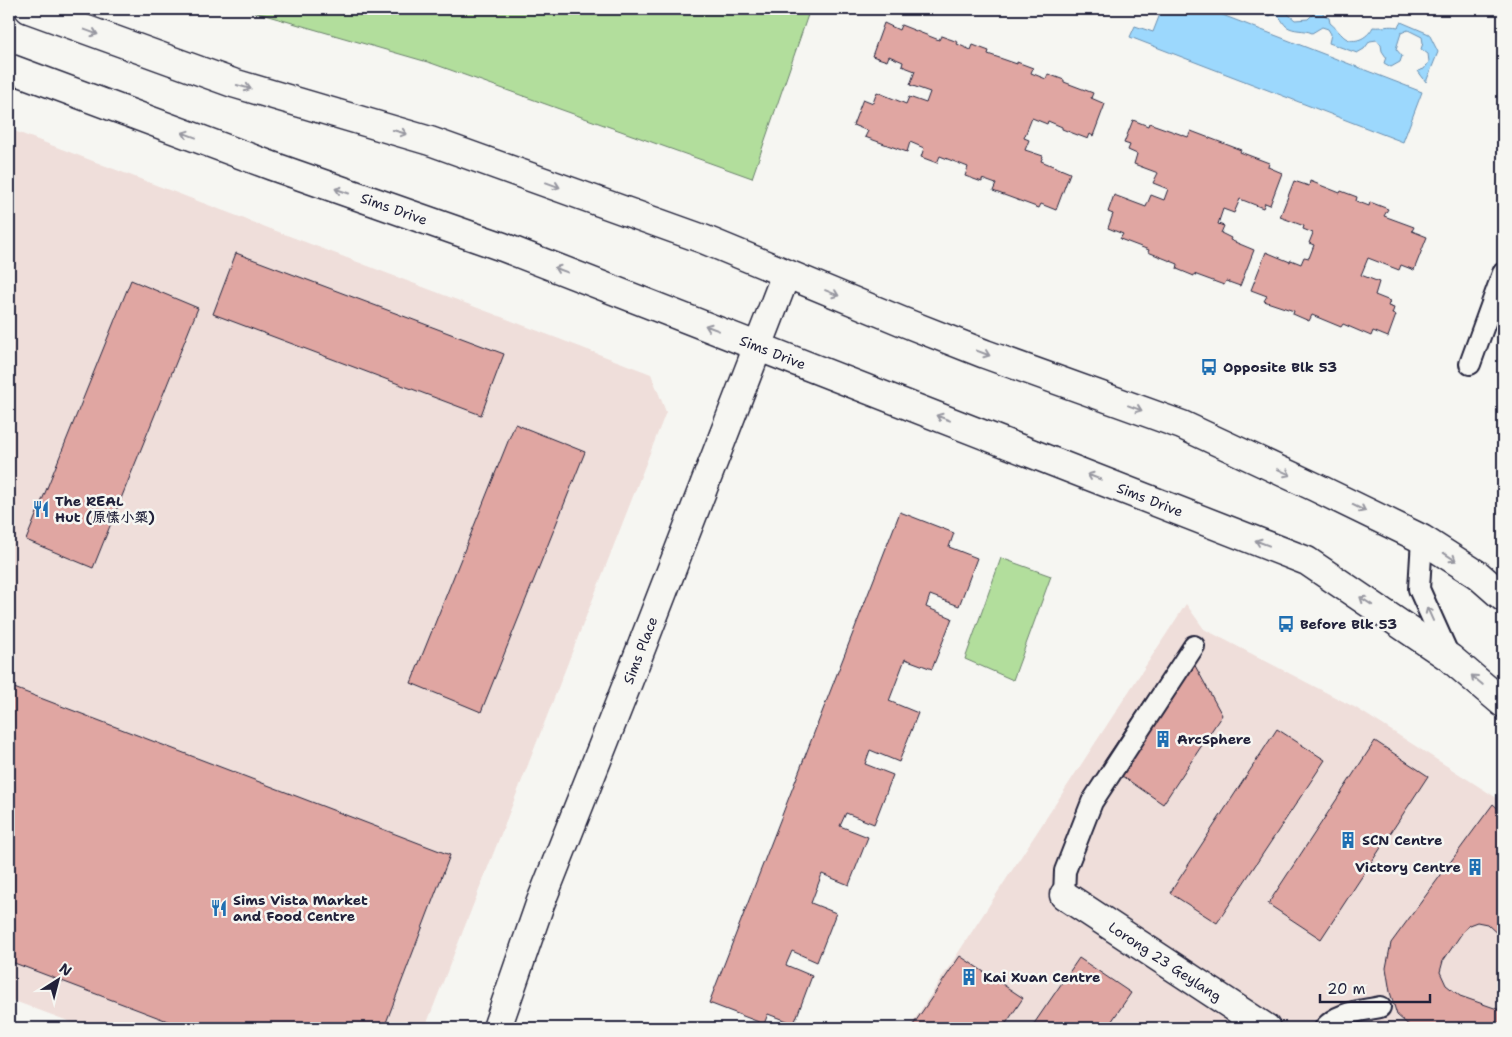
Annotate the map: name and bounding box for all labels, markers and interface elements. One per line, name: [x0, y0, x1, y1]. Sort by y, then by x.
one-way arrow: [83, 28, 98, 37]
one-way arrow: [235, 82, 251, 92]
one-way arrow: [391, 128, 407, 138]
one-way arrow: [182, 130, 198, 139]
one-way arrow: [545, 181, 560, 190]
one-way arrow: [334, 185, 350, 195]
street label: Sims Drive: [358, 189, 430, 229]
one-way arrow: [554, 265, 569, 274]
one-way arrow: [824, 289, 839, 298]
one-way arrow: [705, 323, 721, 332]
street label: Sims Drive: [737, 331, 808, 373]
one-way arrow: [974, 349, 990, 358]
bus stop icon: Opposite Blk 53: [1199, 357, 1219, 377]
place label: Opposite Blk 53: [1223, 358, 1337, 376]
one-way arrow: [1127, 404, 1143, 413]
one-way arrow: [935, 413, 951, 422]
one-way arrow: [1277, 468, 1292, 478]
one-way arrow: [1087, 472, 1102, 481]
street label: Sims Drive: [1114, 479, 1186, 521]
place label: The REAL Hut (原愫小築): [55, 492, 155, 526]
restaurant icon: The REAL Hut (原愫小築): [31, 499, 51, 519]
one-way arrow: [1351, 504, 1366, 513]
one-way arrow: [1254, 538, 1270, 547]
one-way arrow: [1443, 552, 1457, 562]
one-way arrow: [1359, 596, 1373, 606]
one-way arrow: [1424, 607, 1434, 622]
street label: Sims Place: [619, 614, 661, 687]
bus stop icon: Before Blk 53: [1276, 614, 1296, 634]
place label: Before Blk 53: [1300, 615, 1397, 633]
one-way arrow: [1470, 675, 1483, 686]
building icon: ArcSphere: [1153, 729, 1173, 749]
place label: ArcSphere: [1177, 730, 1251, 748]
building icon: SCN Centre: [1338, 830, 1358, 850]
place label: SCN Centre: [1362, 831, 1442, 849]
building icon: Victory Centre: [1465, 857, 1485, 877]
place label: Victory Centre: [1355, 858, 1461, 876]
place label: Sims Vista Market and Food Centre: [233, 891, 368, 925]
restaurant icon: Sims Vista Market and Food Centre: [209, 898, 229, 918]
street label: Lorong 23 Geylang: [1105, 918, 1225, 1005]
north arrow: [32, 954, 82, 1004]
text: N: [56, 959, 75, 980]
building icon: Kai Xuan Centre: [959, 967, 979, 987]
place label: Kai Xuan Centre: [983, 968, 1100, 986]
scale bar: [1320, 972, 1430, 1004]
text: 20 m: [1327, 979, 1366, 999]

